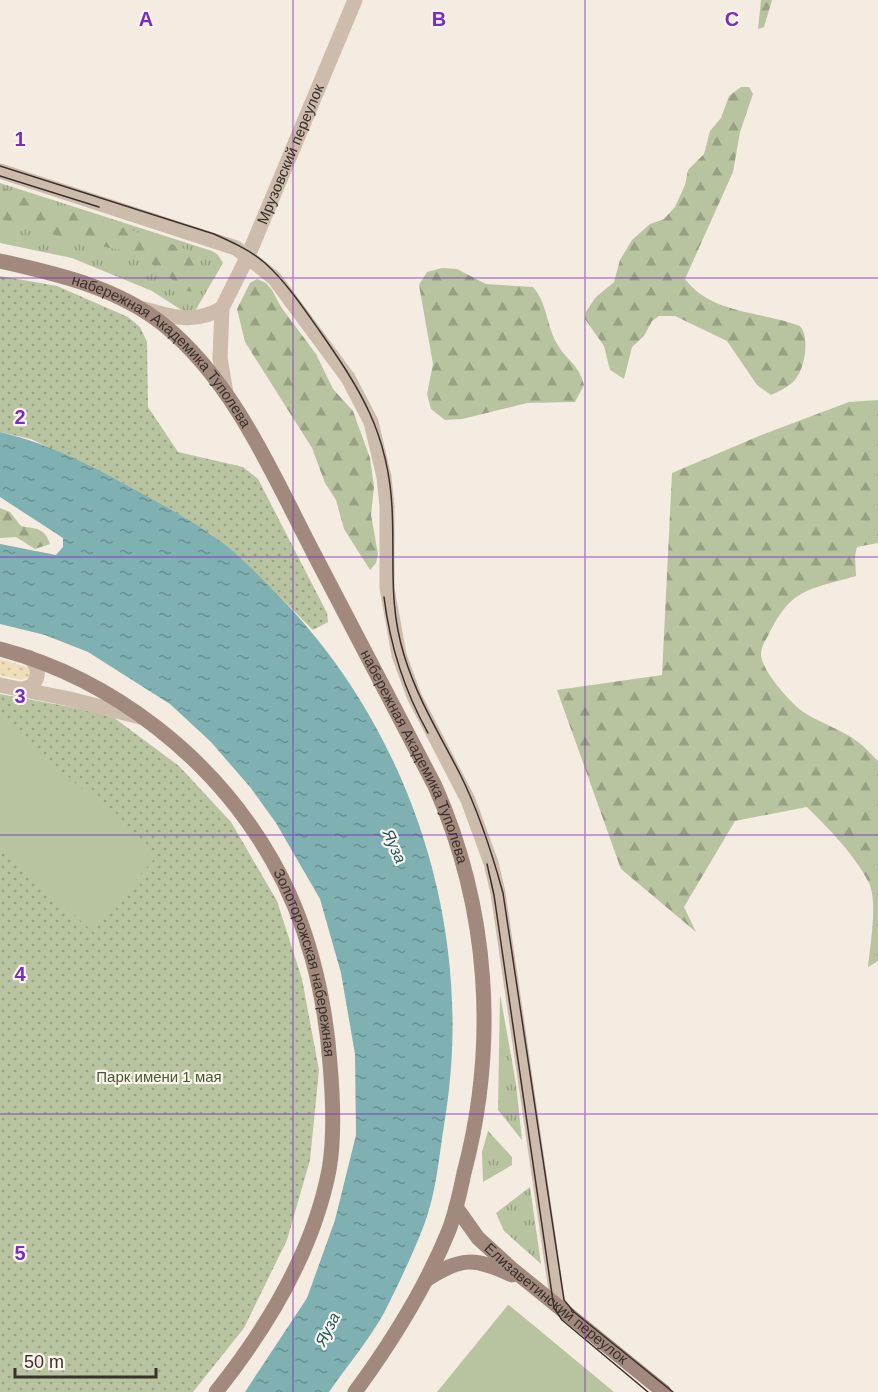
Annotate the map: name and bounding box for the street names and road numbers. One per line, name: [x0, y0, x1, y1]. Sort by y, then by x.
street label: Мрузовский переулок: [253, 81, 327, 227]
street label: набережная Академика Туполева: [70, 271, 255, 431]
street label: набережная Академика Туполева: [357, 647, 472, 866]
street label: Золоторожская набережная: [270, 866, 338, 1058]
street label: Елизаветинский переулок: [481, 1239, 632, 1368]

